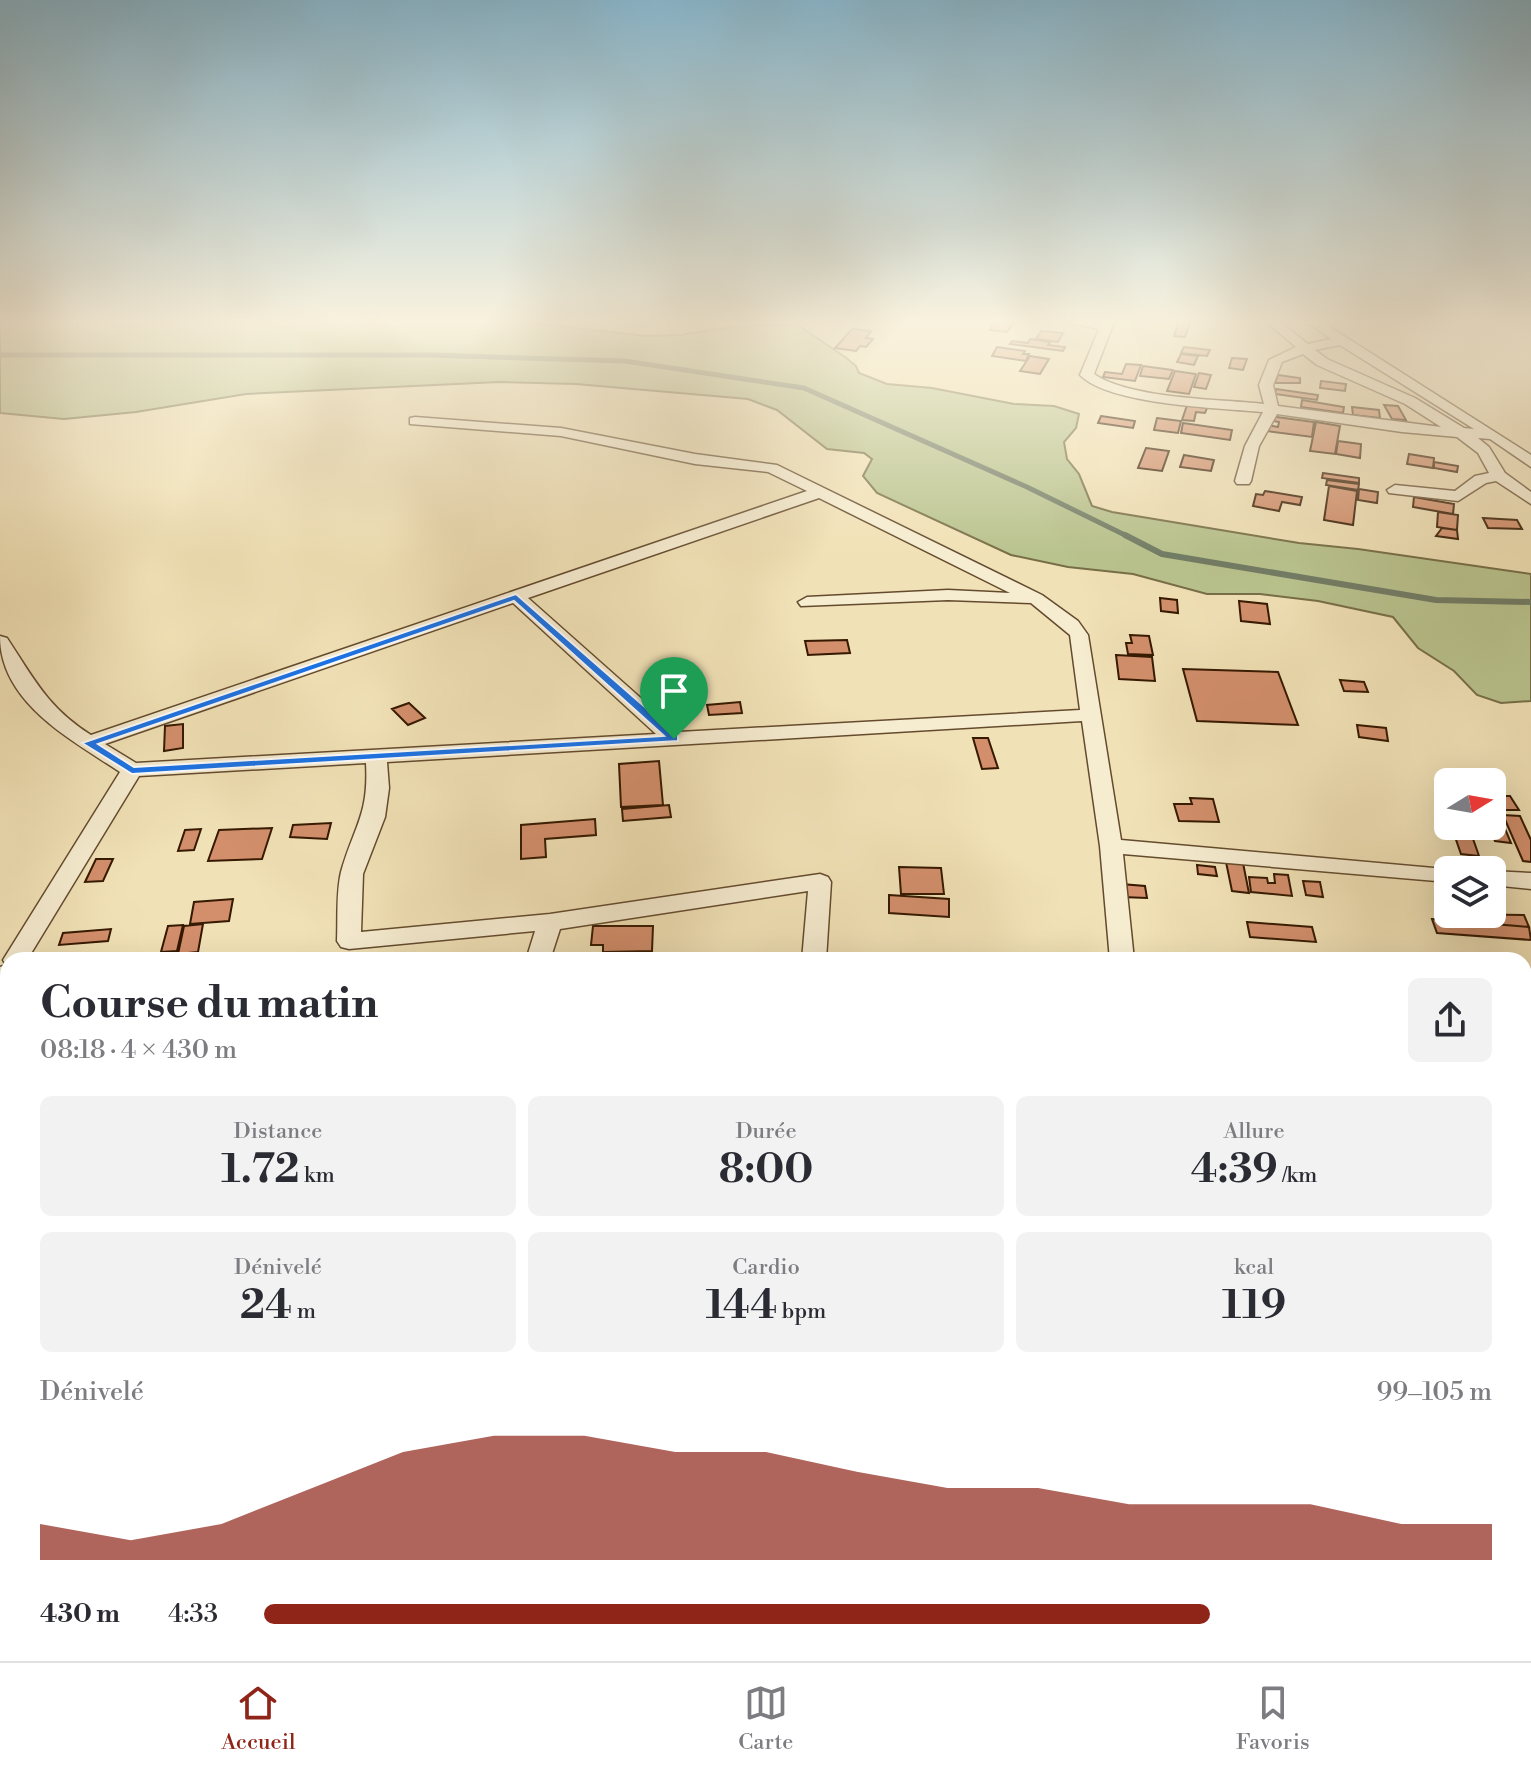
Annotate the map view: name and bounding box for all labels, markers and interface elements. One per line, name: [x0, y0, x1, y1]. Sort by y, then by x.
pin: [640, 657, 708, 739]
icon: arrive: [652, 669, 696, 713]
north arrow: [1434, 768, 1506, 840]
map controls: [1434, 768, 1506, 928]
button: layers: [1434, 856, 1506, 928]
text: Course du matin: [40, 976, 378, 1031]
button: share: [1408, 978, 1492, 1062]
text: 08:18 · 4 × 430 m: [40, 1034, 237, 1066]
text: Distance: [234, 1118, 322, 1145]
text: Durée: [735, 1118, 797, 1145]
text: Allure: [1223, 1118, 1285, 1145]
text: 1.72: [221, 1145, 300, 1195]
text: 8:00: [719, 1145, 813, 1195]
text: 4:39: [1191, 1145, 1278, 1195]
text: km: [300, 1162, 335, 1189]
text: /km: [1278, 1162, 1317, 1189]
text: Dénivelé: [234, 1254, 322, 1281]
text: Cardio: [732, 1254, 800, 1281]
text: kcal: [1234, 1254, 1274, 1281]
text: 24: [240, 1281, 292, 1331]
text: 144: [706, 1281, 777, 1331]
text: 119: [1222, 1281, 1286, 1331]
text: m: [292, 1298, 316, 1325]
text: bpm: [777, 1298, 826, 1325]
text: Dénivelé: [40, 1376, 144, 1408]
text: 99–105 m: [1376, 1376, 1492, 1408]
text: 430 m: [40, 1598, 120, 1630]
text: 4:33: [168, 1598, 218, 1630]
tab: Accueil: [221, 1681, 295, 1756]
tab: Carte: [738, 1681, 793, 1756]
tab: Favoris: [1236, 1681, 1310, 1756]

